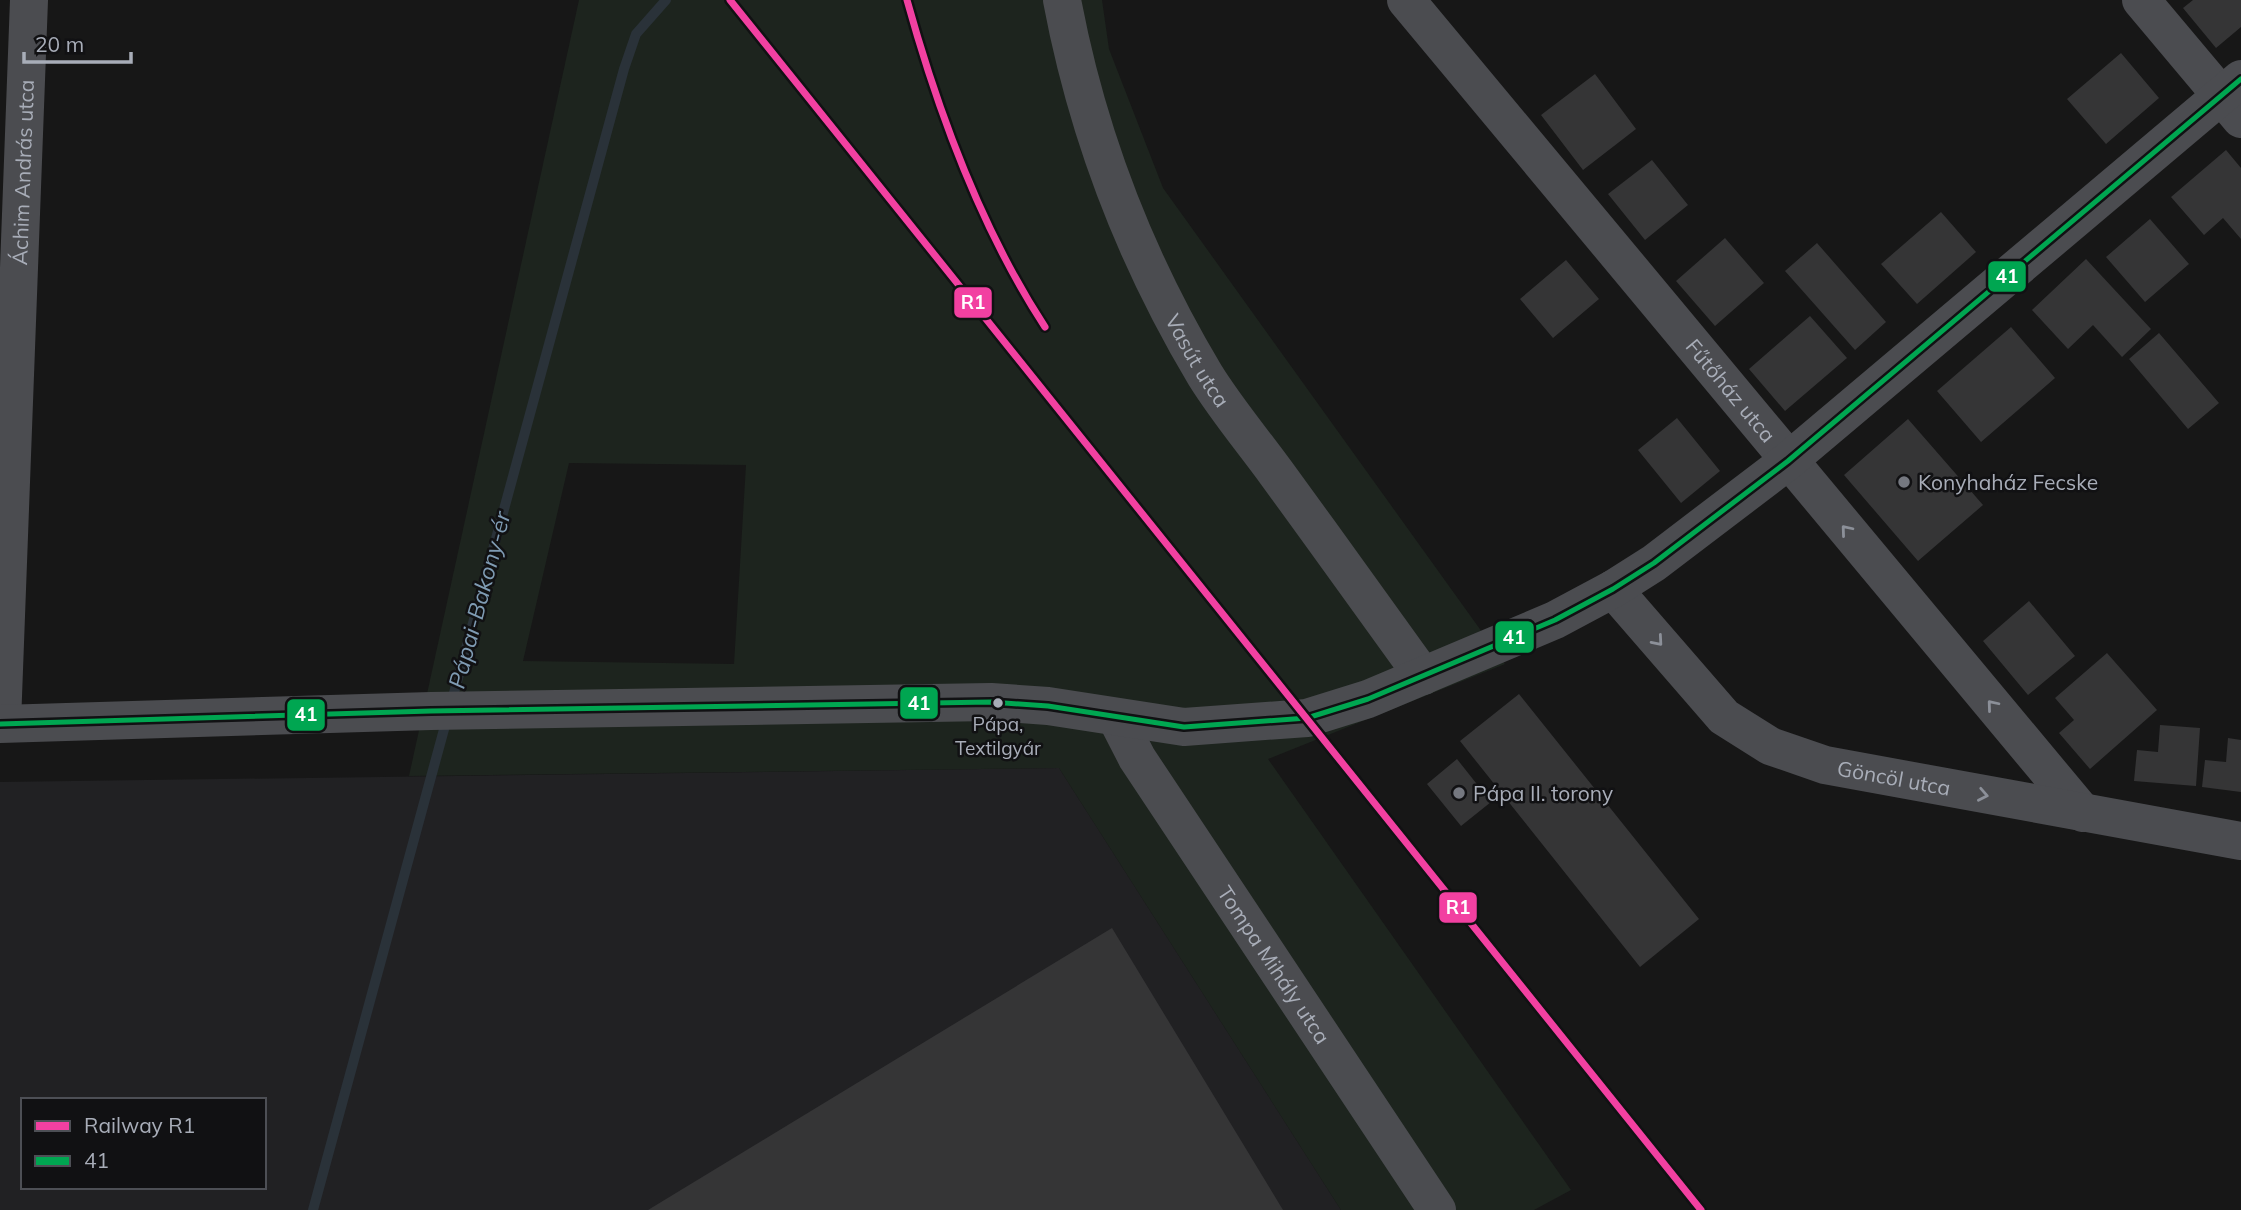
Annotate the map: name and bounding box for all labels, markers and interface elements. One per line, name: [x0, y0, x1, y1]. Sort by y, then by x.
scale bar: [24, 21, 131, 65]
text: 20 m: [35, 31, 84, 57]
street label: Áchim András utca: [6, 79, 39, 266]
line badge: 41: [1987, 260, 2027, 293]
text: 41: [1996, 264, 2018, 288]
line badge: R1: [953, 286, 993, 319]
text: R1: [961, 290, 985, 314]
street label: Vasút utca: [1160, 309, 1235, 412]
street label: Fűtőház utca: [1681, 333, 1782, 447]
place label: Konyhaház Fecske: [1918, 469, 2098, 495]
marker: Konyhaház Fecske: [1896, 474, 1912, 490]
water label: Pápai-Bakony-ér: [441, 507, 517, 692]
one-way arrow: [1842, 526, 1854, 539]
line badge: 41: [1494, 620, 1535, 654]
text: 41: [1503, 625, 1525, 649]
one-way arrow: [1650, 633, 1662, 646]
line badge: 41: [899, 686, 939, 720]
text: 41: [908, 691, 930, 715]
marker: Pápa, Textilgyár: [991, 696, 1005, 710]
line badge: 41: [286, 698, 326, 732]
one-way arrow: [1988, 700, 2000, 713]
text: 41: [295, 702, 317, 726]
place label: Pápa, Textilgyár: [955, 712, 1041, 760]
street label: Göncöl utca: [1835, 754, 1953, 801]
place label: Pápa II. torony: [1473, 780, 1613, 806]
marker: Pápa II. torony: [1451, 785, 1467, 801]
one-way arrow: [1977, 787, 1989, 802]
street label: Tompa Mihály utca: [1212, 881, 1336, 1048]
line badge: R1: [1438, 891, 1478, 924]
text: R1: [1446, 895, 1470, 919]
legend: [21, 1098, 266, 1189]
text: Railway R1: [84, 1112, 195, 1138]
text: 41: [84, 1147, 109, 1173]

